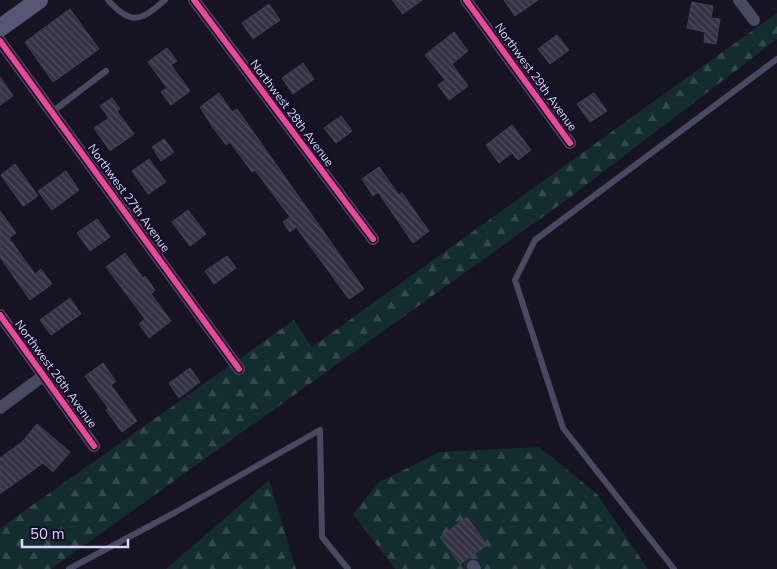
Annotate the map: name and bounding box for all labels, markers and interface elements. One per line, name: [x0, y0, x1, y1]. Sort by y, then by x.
street label: Northwest 29th Avenue: [491, 20, 581, 134]
street label: Northwest 28th Avenue: [247, 56, 337, 170]
street label: Northwest 27th Avenue: [84, 141, 174, 255]
street label: Northwest 26th Avenue: [11, 317, 101, 431]
scale bar: [22, 516, 129, 548]
text: 50 m: [30, 524, 65, 544]

